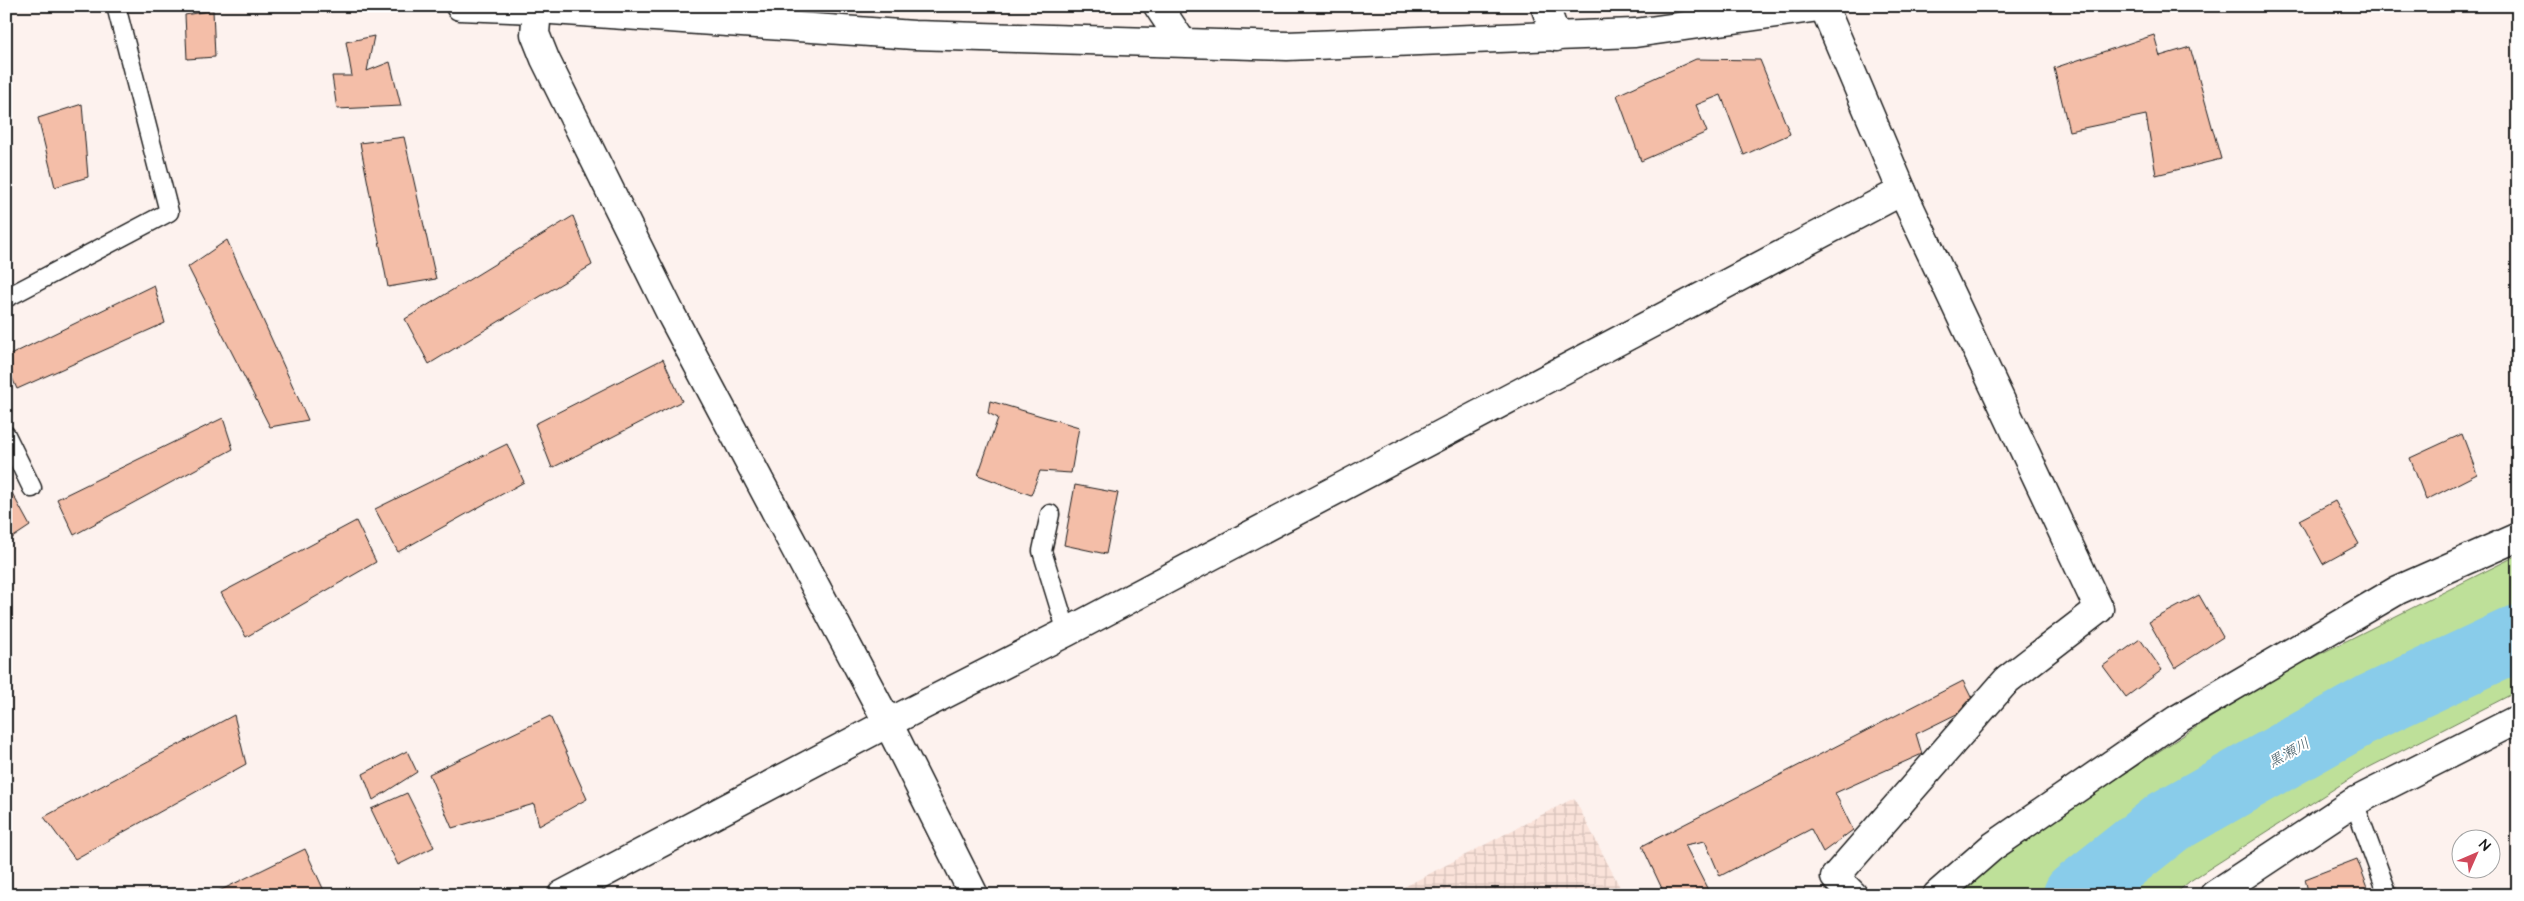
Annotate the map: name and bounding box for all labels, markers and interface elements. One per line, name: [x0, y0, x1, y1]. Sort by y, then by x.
water label: 黒瀬川: [2264, 733, 2314, 773]
north arrow: [2452, 828, 2502, 878]
text: N: [2474, 835, 2495, 856]

